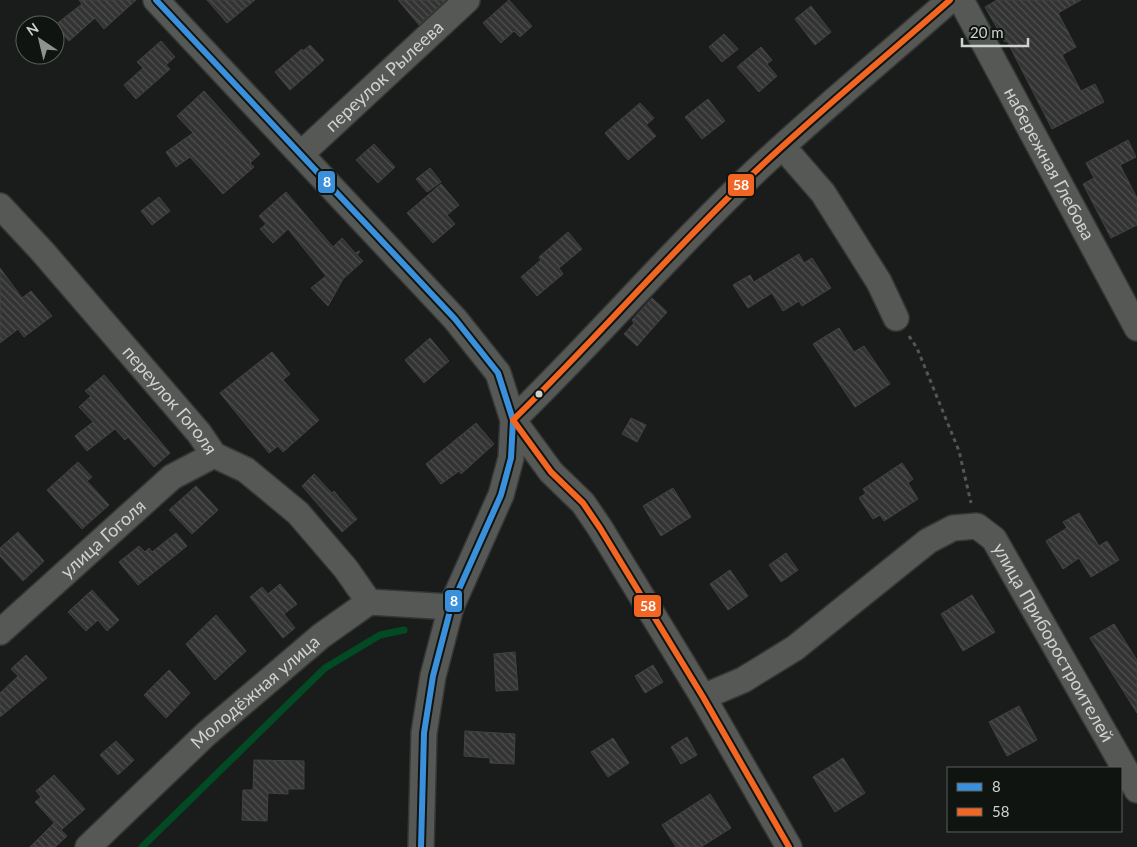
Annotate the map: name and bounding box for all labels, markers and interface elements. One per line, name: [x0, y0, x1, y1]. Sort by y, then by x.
north arrow: [15, 15, 65, 65]
scale bar: [962, 15, 1028, 47]
street label: переулок Рылеева: [320, 16, 448, 136]
text: N: [23, 19, 42, 39]
text: 20 m: [970, 23, 1004, 41]
street label: набережная Глебова: [1000, 83, 1100, 244]
line badge: 8: [317, 170, 336, 194]
text: 8: [323, 173, 331, 190]
line badge: 58: [727, 173, 755, 197]
text: 58: [733, 176, 749, 193]
street label: переулок Гоголя: [119, 341, 222, 458]
unlabelled marker: [534, 389, 544, 399]
street label: улица Гоголя: [55, 494, 150, 582]
street label: улица Приборостроителей: [988, 539, 1119, 745]
line badge: 8: [444, 589, 463, 613]
text: 8: [450, 592, 458, 609]
line badge: 58: [633, 594, 662, 618]
text: 58: [640, 597, 656, 614]
street label: Молодёжная улица: [185, 630, 324, 753]
legend: [947, 767, 1122, 832]
text: 8: [992, 777, 1001, 795]
text: 58: [992, 802, 1009, 820]

